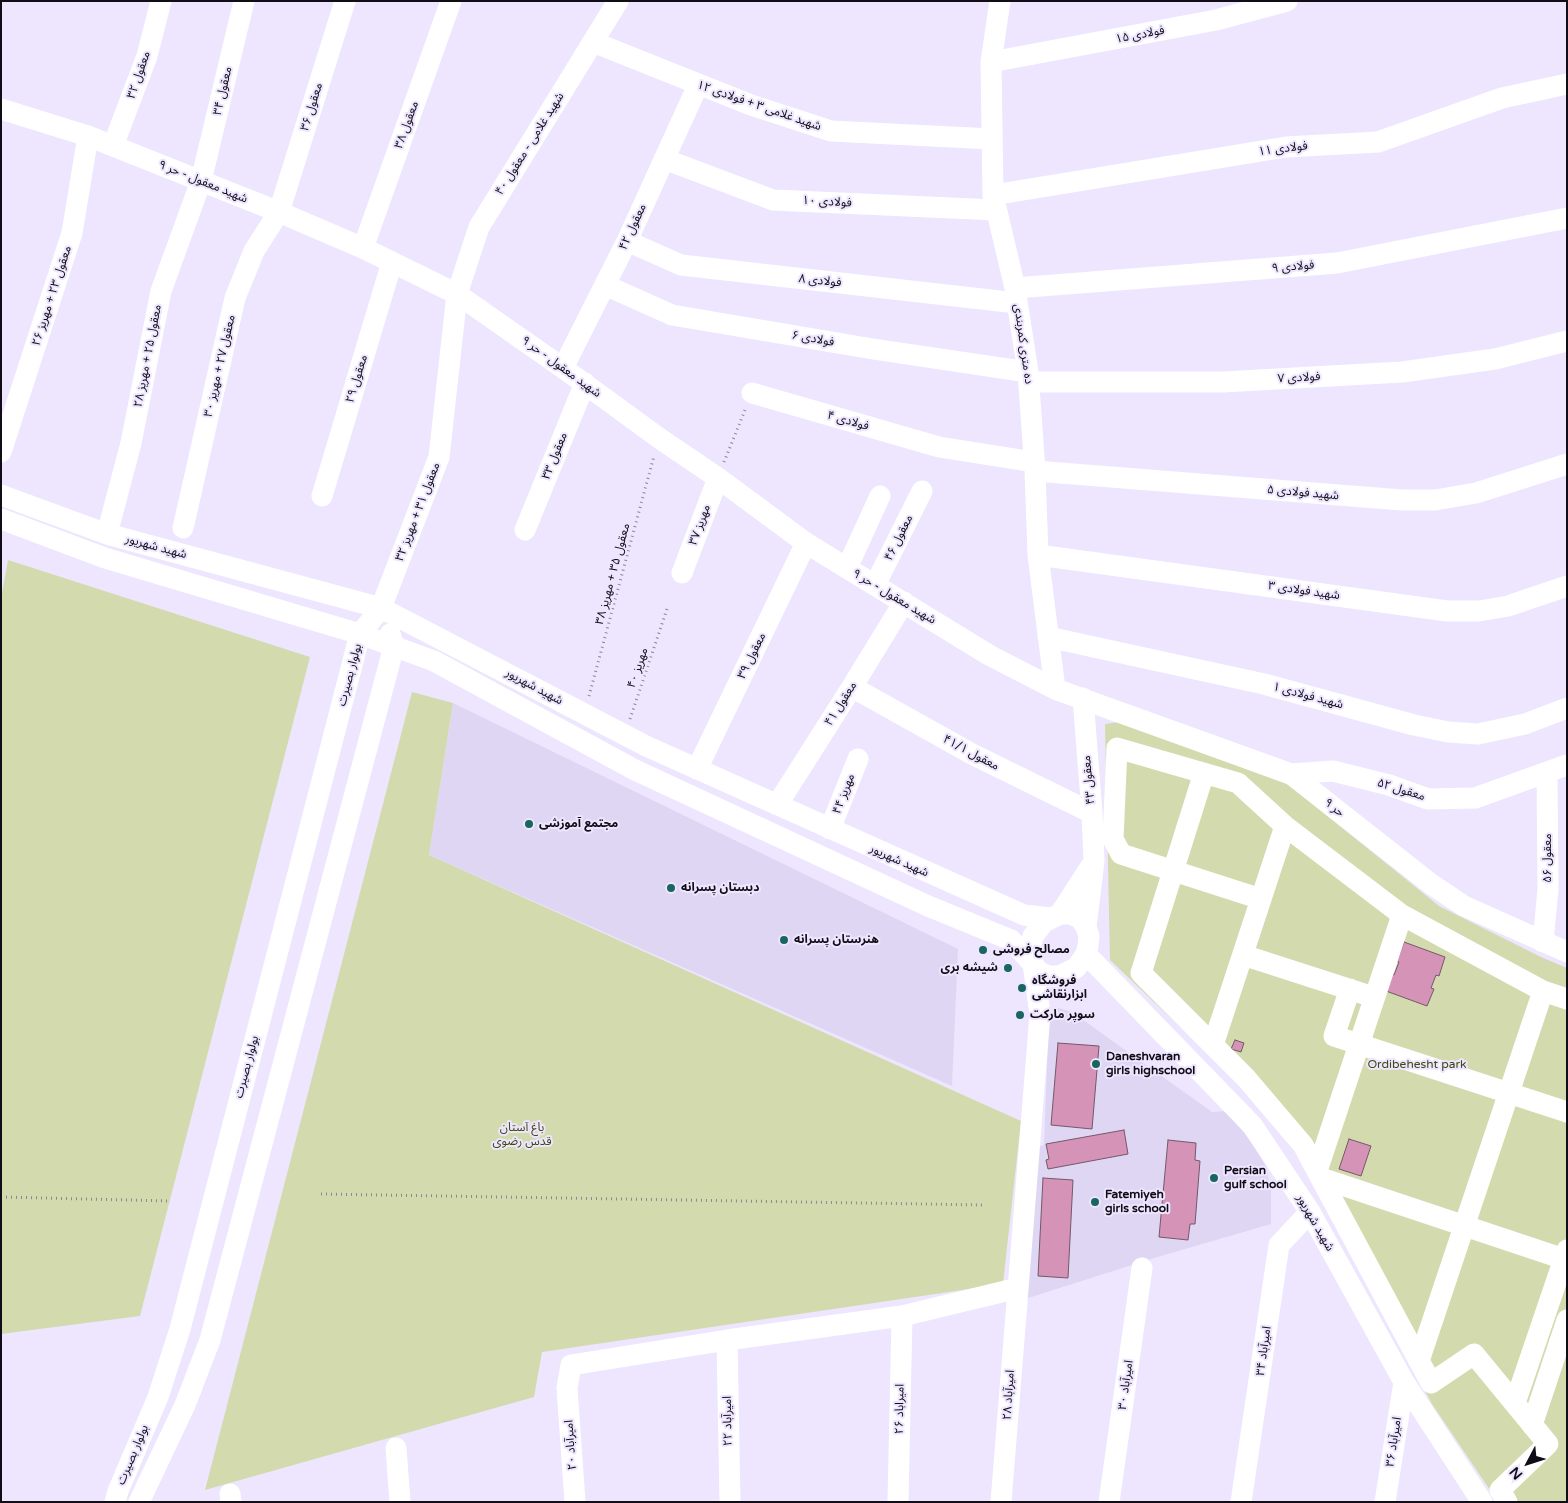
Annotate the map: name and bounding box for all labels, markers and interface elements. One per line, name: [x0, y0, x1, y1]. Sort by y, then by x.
street label: فولادی ۱۵: [1114, 23, 1166, 47]
street label: معقول ۳۲: [124, 49, 154, 101]
street label: معقول ۳۴: [210, 65, 236, 117]
street label: شهید غلامی ۳ + فولادی ۱۲: [695, 78, 823, 134]
street label: معقول ۳۶: [298, 81, 326, 133]
street label: شهید غلامی - معقول ۴۰: [493, 90, 567, 198]
street label: معقول ۳۸: [392, 99, 422, 151]
street label: فولادی ۱۱: [1257, 139, 1309, 159]
street label: شهید معقول - حر ۹: [156, 158, 250, 206]
street label: فولادی ۱۰: [802, 194, 852, 210]
street label: معقول ۴۲: [616, 202, 650, 252]
street label: معقول ۲۳ + مهریز ۲۶: [29, 244, 75, 348]
street label: فولادی ۹: [1271, 258, 1315, 276]
street label: فولادی ۸: [798, 272, 842, 290]
street label: معقول ۲۵ + مهریز ۲۸: [131, 303, 165, 409]
street label: ده متری کمربندی: [1010, 303, 1036, 385]
street label: معقول ۲۷ + مهریز ۳۰: [201, 314, 239, 418]
street label: فولادی ۶: [791, 328, 835, 350]
street label: شهید معقول - حر ۹: [518, 333, 604, 401]
street label: معقول ۲۹: [343, 353, 371, 405]
street label: فولادی ۷: [1277, 370, 1321, 386]
street label: فولادی ۴: [825, 408, 871, 434]
street label: معقول ۳۳: [539, 430, 571, 482]
street label: معقول ۳۱ + مهریز ۳۲: [393, 461, 443, 563]
street label: شهید فولادی ۵: [1266, 483, 1340, 503]
street label: مهریز ۳۷: [686, 503, 714, 547]
street label: معقول ۴۶: [882, 513, 916, 563]
street label: معقول ۳۵ + مهریز ۳۸: [593, 522, 633, 626]
street label: شهید شهریور: [124, 532, 188, 562]
street label: شهید معقول - حر ۹: [850, 566, 938, 628]
street label: شهید فولادی ۳: [1267, 579, 1341, 603]
street label: معقول ۳۹: [735, 631, 769, 681]
street label: بولوار بصیرت: [335, 642, 365, 708]
street label: مهریز ۴۰: [624, 646, 652, 690]
street label: شهید شهریور: [503, 666, 565, 708]
street label: معقول ۴۱: [822, 679, 860, 729]
street label: شهید فولادی ۱: [1271, 680, 1345, 712]
street label: معقول ۴۱/۱: [940, 732, 1002, 774]
street label: معقول ۴۳: [1080, 755, 1098, 805]
street label: مهریز ۴۴: [830, 772, 858, 816]
street label: معقول ۵۲: [1375, 776, 1427, 804]
street label: حر ۹: [1321, 796, 1347, 820]
place label: مجتمع آموزشی: [539, 817, 618, 831]
marker: مجتمع آموزشی: [523, 818, 535, 830]
street label: معقول ۵۶: [1541, 833, 1555, 883]
street label: شهید شهریور: [867, 842, 931, 880]
place label: دبستان پسرانه: [681, 881, 759, 895]
marker: دبستان پسرانه: [665, 882, 677, 894]
place label: هنرستان پسرانه: [794, 933, 879, 947]
marker: هنرستان پسرانه: [778, 934, 790, 946]
place label: مصالح فروشی: [993, 943, 1070, 957]
marker: مصالح فروشی: [977, 944, 989, 956]
place label: شیشه بری: [941, 961, 998, 975]
marker: شیشه بری: [1002, 962, 1014, 974]
place label: فروشگاه ابزارنقاشی: [1032, 974, 1087, 1002]
marker: فروشگاه ابزارنقاشی: [1016, 982, 1028, 994]
place label: سوپر مارکت: [1030, 1008, 1095, 1022]
marker: سوپر مارکت: [1014, 1009, 1026, 1021]
street label: بولوار بصیرت: [232, 1034, 262, 1100]
place label: Daneshvaran girls highschool: [1106, 1050, 1195, 1078]
marker: Daneshvaran girls highschool: [1090, 1058, 1102, 1070]
park label: Ordibehesht park: [1367, 1058, 1467, 1072]
park label: باغ آستان قدس رضوی: [492, 1121, 552, 1149]
place label: Persian gulf school: [1224, 1164, 1287, 1192]
marker: Persian gulf school: [1208, 1172, 1220, 1184]
place label: Fatemiyeh girls school: [1105, 1188, 1169, 1216]
street label: شهید شهریور: [1293, 1192, 1337, 1254]
marker: Fatemiyeh girls school: [1089, 1196, 1101, 1208]
street label: امیرآباد ۳۴: [1253, 1325, 1275, 1377]
street label: امیرآباد ۳۰: [1115, 1359, 1137, 1411]
street label: امیرآباد ۲۸: [1000, 1369, 1018, 1421]
street label: امیراباد ۲۶: [892, 1384, 908, 1434]
street label: امیرآباد ۲۲: [720, 1396, 736, 1446]
street label: امیرآباد ۳۶: [1383, 1416, 1405, 1468]
street label: امیرآباد ۲۰: [562, 1419, 580, 1471]
street label: بولوار بصیرت: [114, 1423, 152, 1487]
north arrow: [1503, 1438, 1553, 1488]
text: N: [1506, 1463, 1526, 1483]

